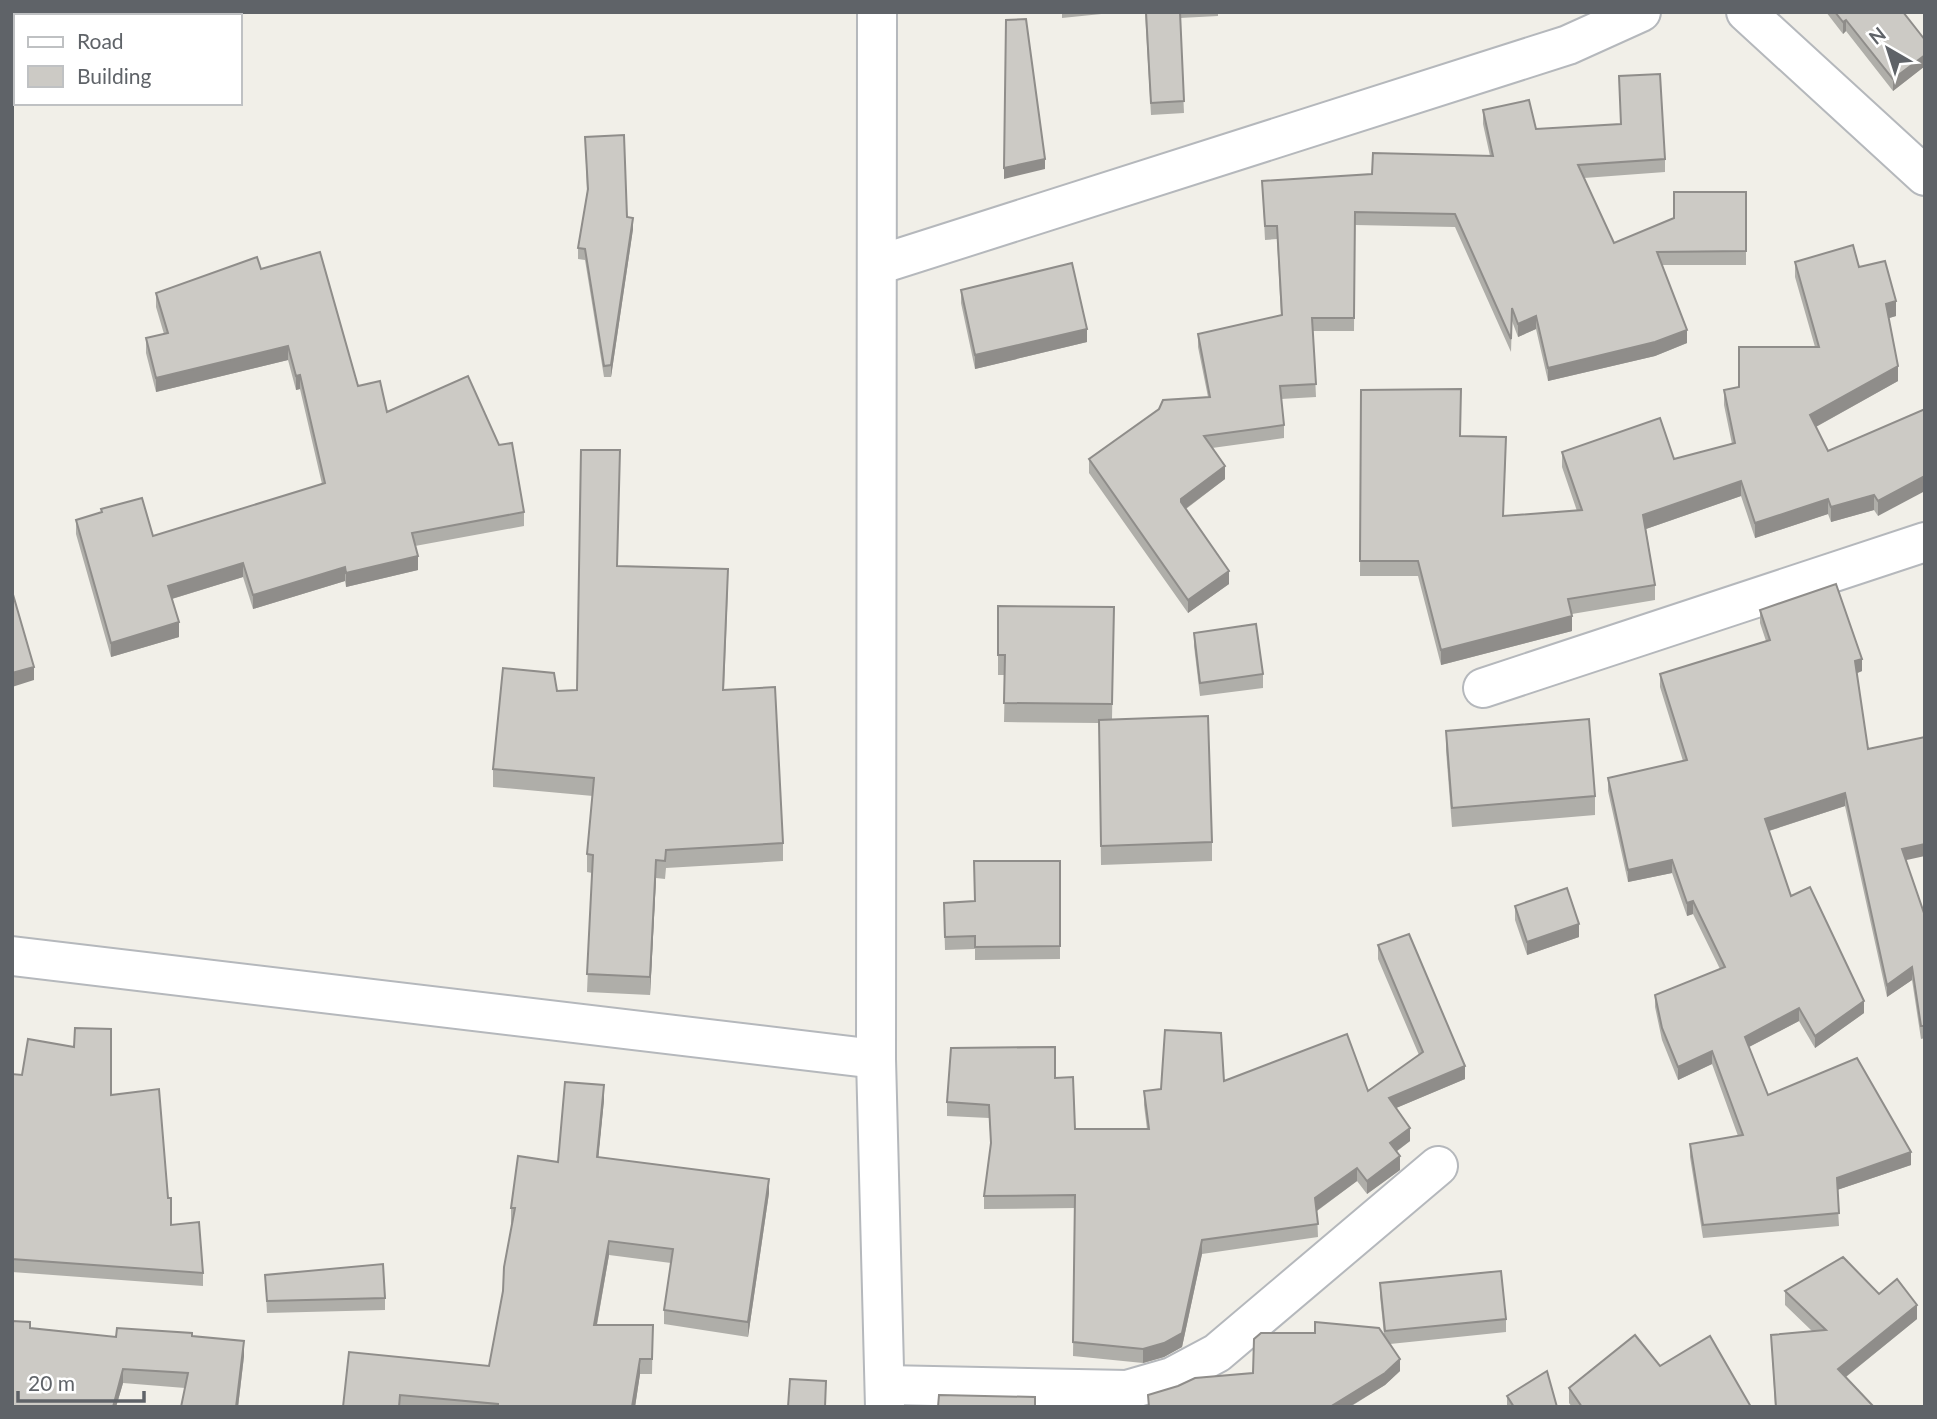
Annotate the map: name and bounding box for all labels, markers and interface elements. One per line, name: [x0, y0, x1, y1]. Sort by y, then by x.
legend: [14, 14, 242, 105]
north arrow: [1853, 14, 1923, 84]
text: N: [1864, 22, 1890, 49]
text: Road: [77, 28, 124, 53]
text: Building: [77, 63, 152, 88]
scale bar: [18, 1360, 144, 1404]
text: 20 m: [28, 1370, 75, 1395]

